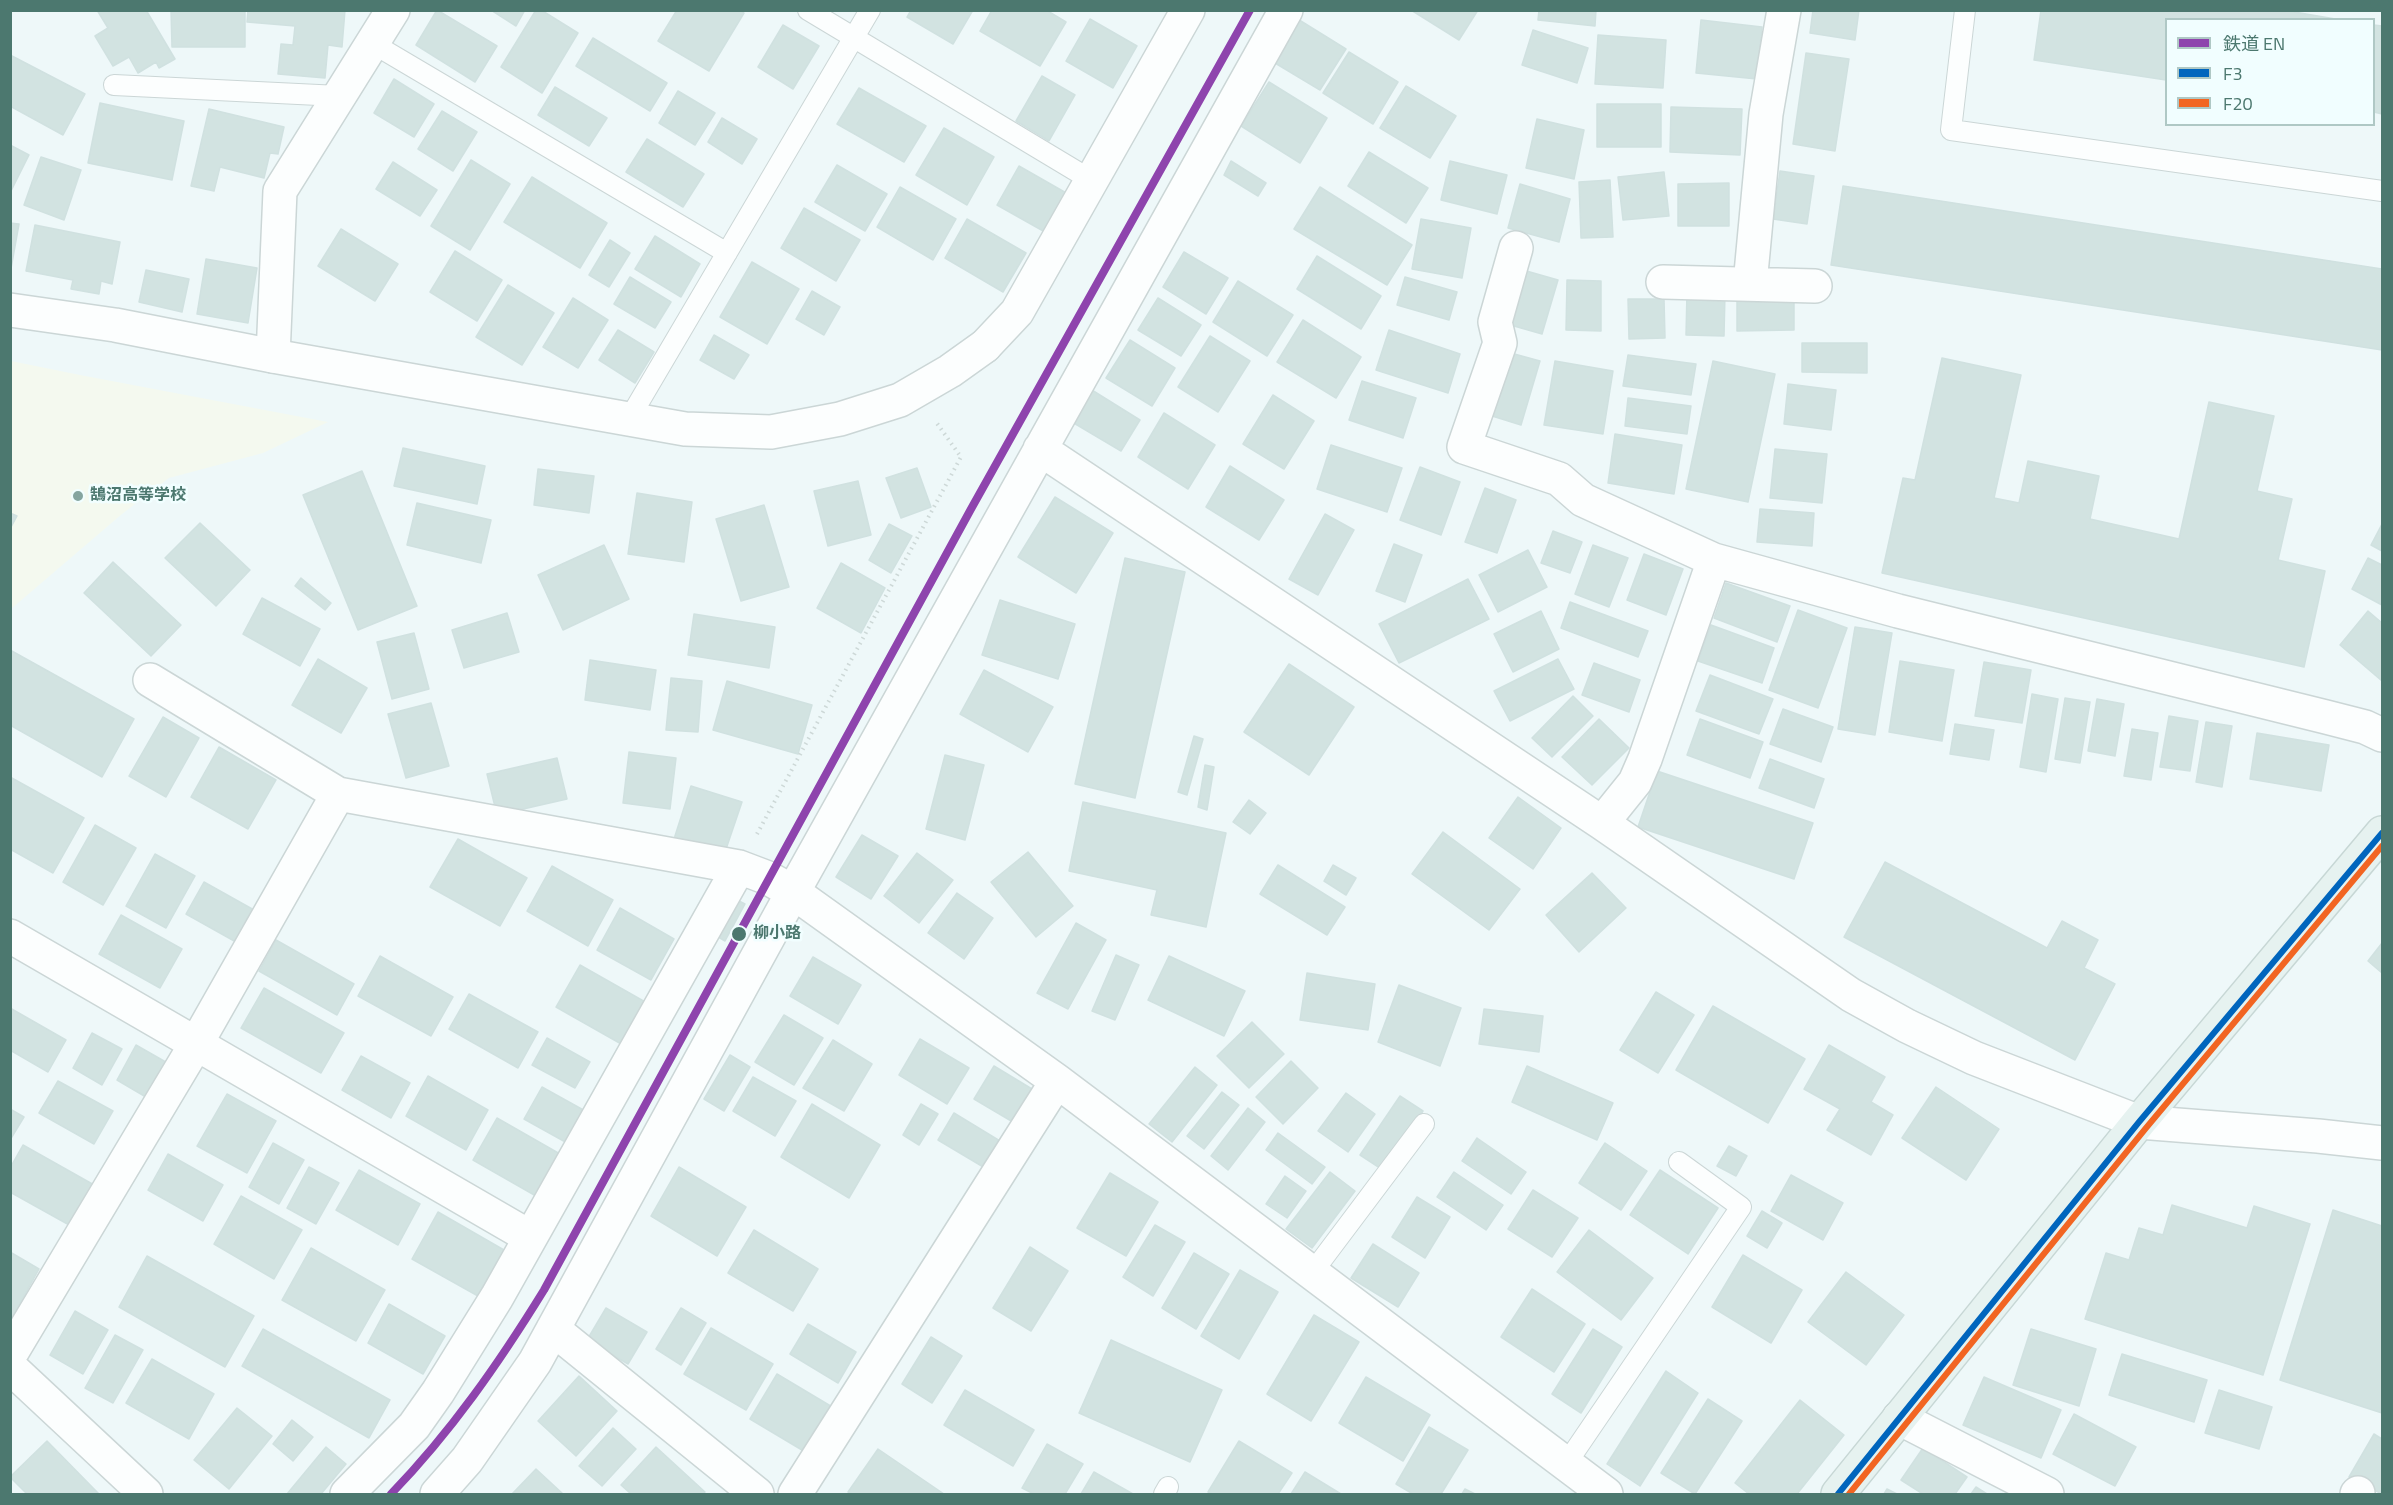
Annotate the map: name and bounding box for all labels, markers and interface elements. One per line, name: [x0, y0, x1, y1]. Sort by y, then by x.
legend: [2165, 18, 2375, 126]
text: 鉄道 EN: [2223, 30, 2285, 57]
text: F3: [2223, 60, 2243, 87]
text: F20: [2223, 90, 2253, 117]
place label: 鵠沼高等学校: [90, 486, 186, 506]
marker: 鵠沼高等学校: [71, 489, 85, 503]
place label: 柳小路: [753, 924, 801, 944]
marker: 柳小路: [730, 925, 748, 943]

